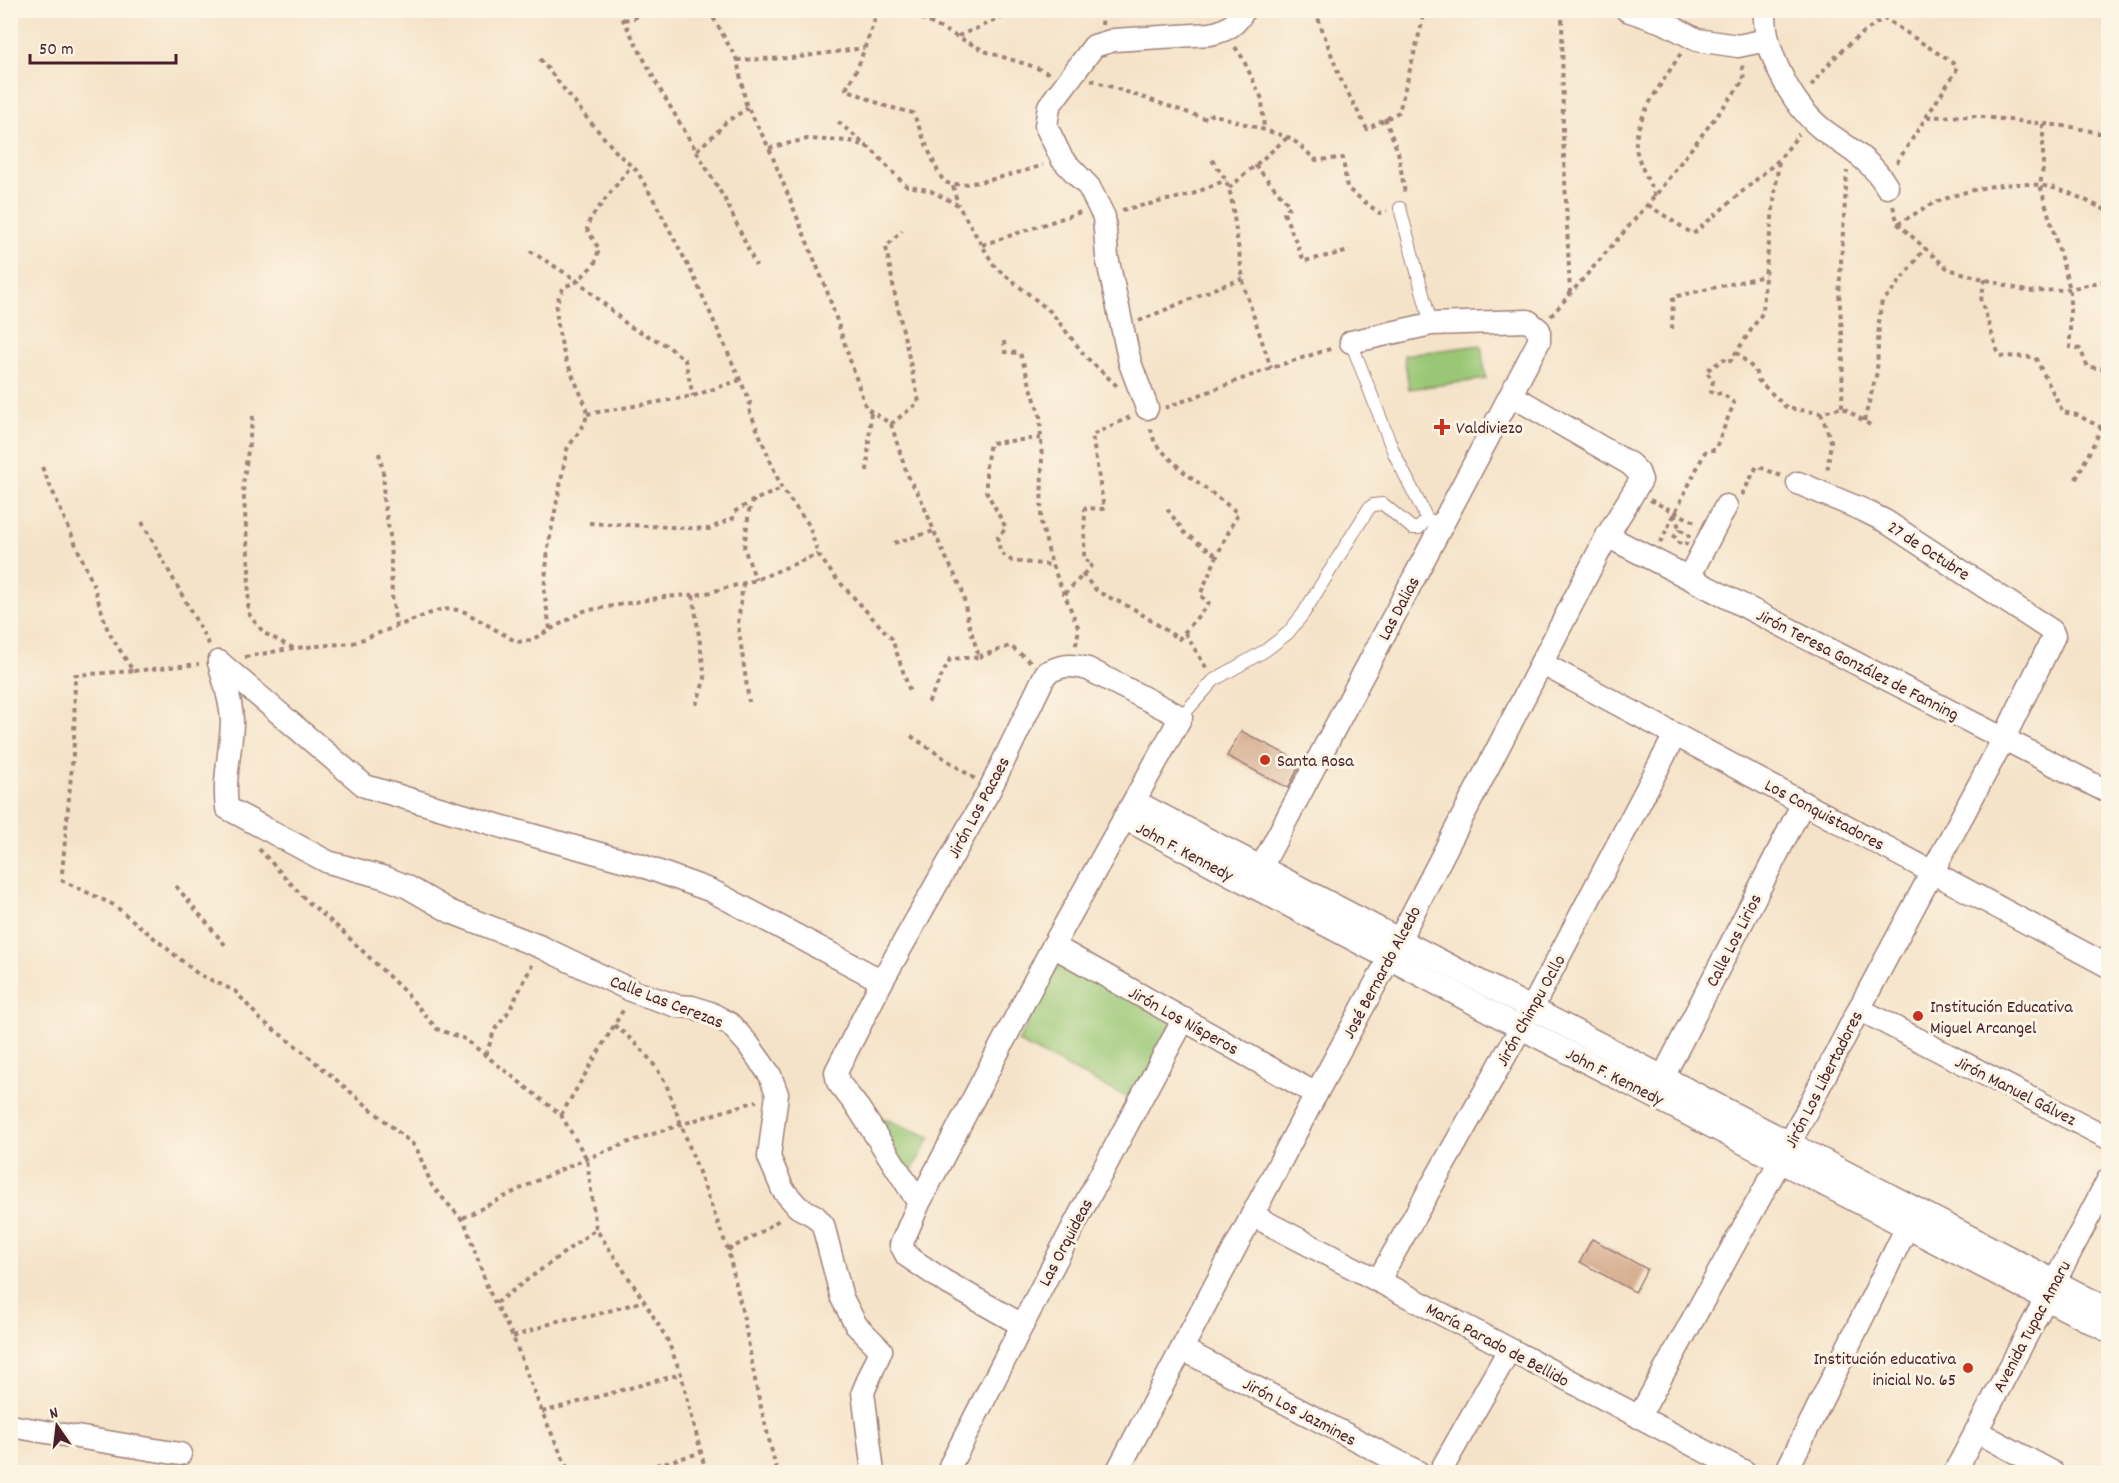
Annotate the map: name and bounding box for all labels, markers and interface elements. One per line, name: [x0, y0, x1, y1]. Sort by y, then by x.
scale bar: [30, 27, 176, 65]
text: 50 m: [39, 38, 74, 63]
place label: Valdiviezo: [1456, 417, 1523, 442]
marker: Valdiviezo: [1433, 418, 1451, 436]
street label: 27 de Octubre: [1882, 516, 1974, 588]
street label: Las Dalias: [1373, 573, 1427, 645]
street label: Jirón Teresa González de Fanning: [1751, 604, 1963, 728]
place label: Santa Rosa: [1277, 750, 1354, 775]
street label: Jirón Los Pacaes: [943, 753, 1017, 863]
marker: Santa Rosa: [1258, 753, 1272, 767]
street label: Los Conquistadores: [1759, 774, 1888, 858]
street label: John F. Kennedy: [1131, 817, 1238, 890]
street label: Calle Los Lirios: [1701, 890, 1769, 992]
street label: José Bernardo Alcedo: [1338, 902, 1429, 1044]
street label: Jirón Chimpu Ocllo: [1491, 951, 1573, 1072]
street label: Calle Las Cerezas: [606, 970, 726, 1036]
street label: Jirón Los Nísperos: [1123, 982, 1242, 1063]
place label: Institución Educativa Miguel Arcangel: [1930, 996, 2073, 1042]
street label: Jirón Los Libertadores: [1780, 1007, 1871, 1153]
marker: Institución Educativa Miguel Arcangel: [1911, 1009, 1925, 1023]
street label: John F. Kennedy: [1561, 1043, 1668, 1114]
street label: Jirón Manuel Gálvez: [1950, 1051, 2080, 1134]
street label: Las Orquideas: [1034, 1195, 1101, 1291]
street label: Avenida Tupac Amaru: [1988, 1257, 2079, 1397]
street label: María Parado de Bellido: [1421, 1298, 1573, 1395]
place label: Institución educativa inicial No. 65: [1814, 1348, 1957, 1394]
marker: Institución educativa inicial No. 65: [1961, 1361, 1975, 1375]
street label: Jirón Los Jazmines: [1238, 1373, 1360, 1454]
north arrow: [27, 1396, 87, 1456]
text: N: [47, 1402, 61, 1426]

